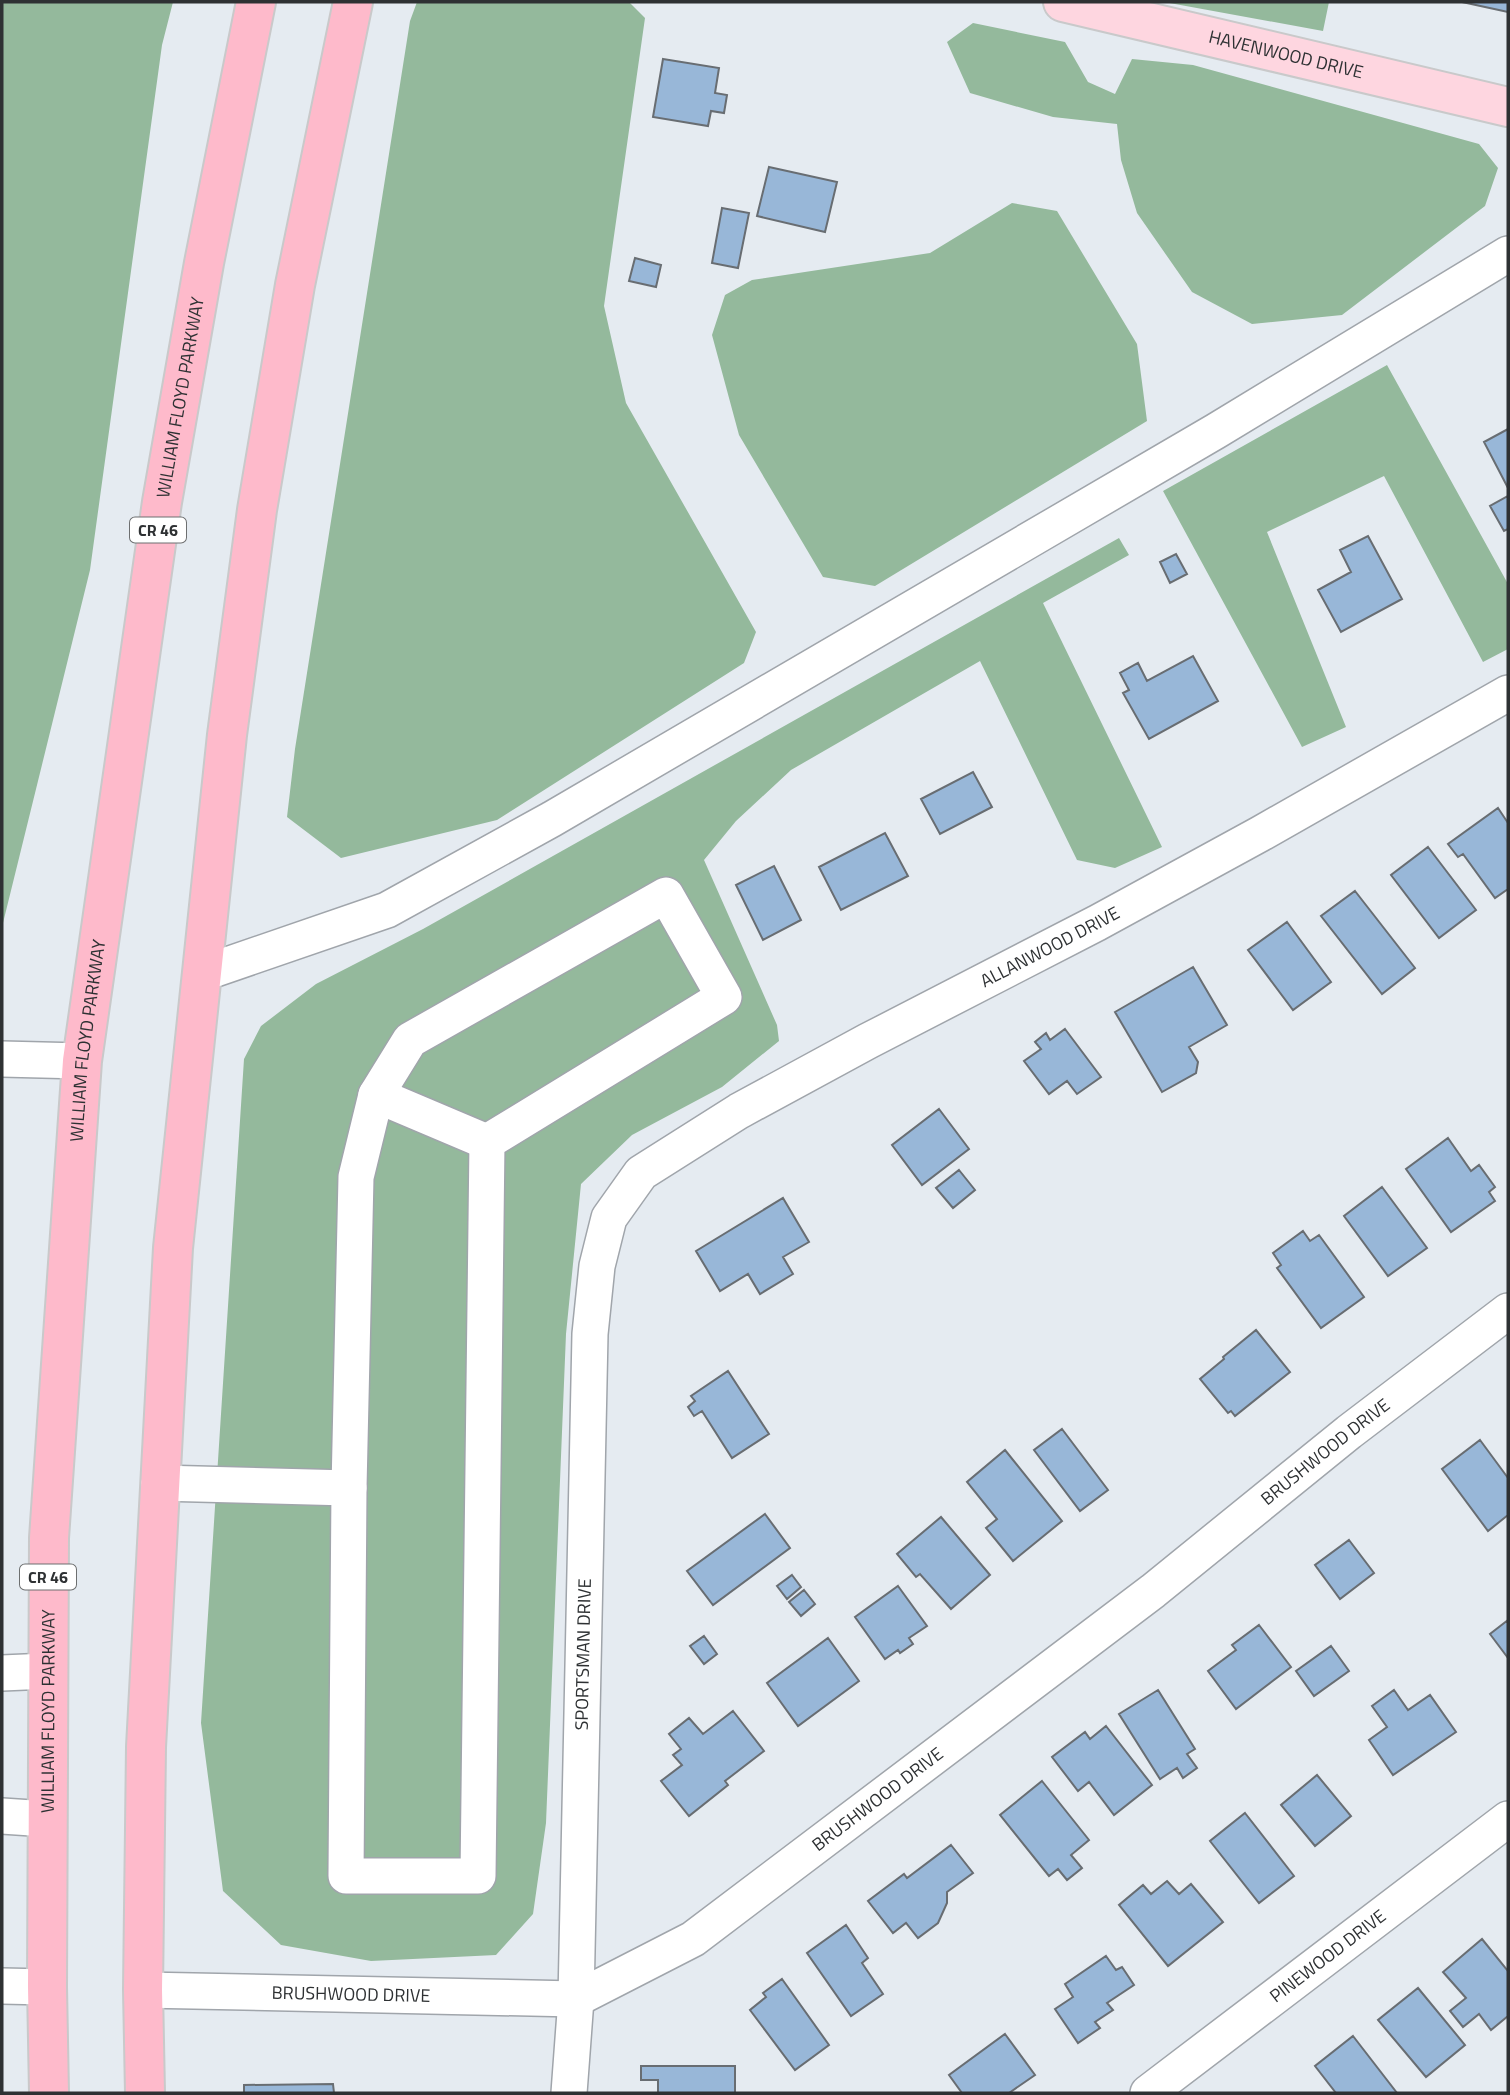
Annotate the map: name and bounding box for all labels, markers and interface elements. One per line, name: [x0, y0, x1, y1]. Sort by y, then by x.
street label: HAVENWOOD DRIVE: [1206, 23, 1366, 85]
street label: WILLIAM FLOYD PARKWAY: [149, 294, 211, 500]
road number: CR 46: [130, 517, 186, 542]
street label: ALLANWOOD DRIVE: [975, 899, 1124, 994]
street label: WILLIAM FLOYD PARKWAY: [62, 937, 112, 1143]
street label: BRUSHWOOD DRIVE: [1255, 1391, 1396, 1511]
road number: CR 46: [20, 1564, 76, 1590]
street label: SPORTSMAN DRIVE: [568, 1578, 598, 1731]
street label: WILLIAM FLOYD PARKWAY: [34, 1609, 62, 1813]
street label: BRUSHWOOD DRIVE: [806, 1740, 949, 1858]
street label: PINEWOOD DRIVE: [1264, 1903, 1392, 2009]
street label: BRUSHWOOD DRIVE: [271, 1979, 431, 2009]

